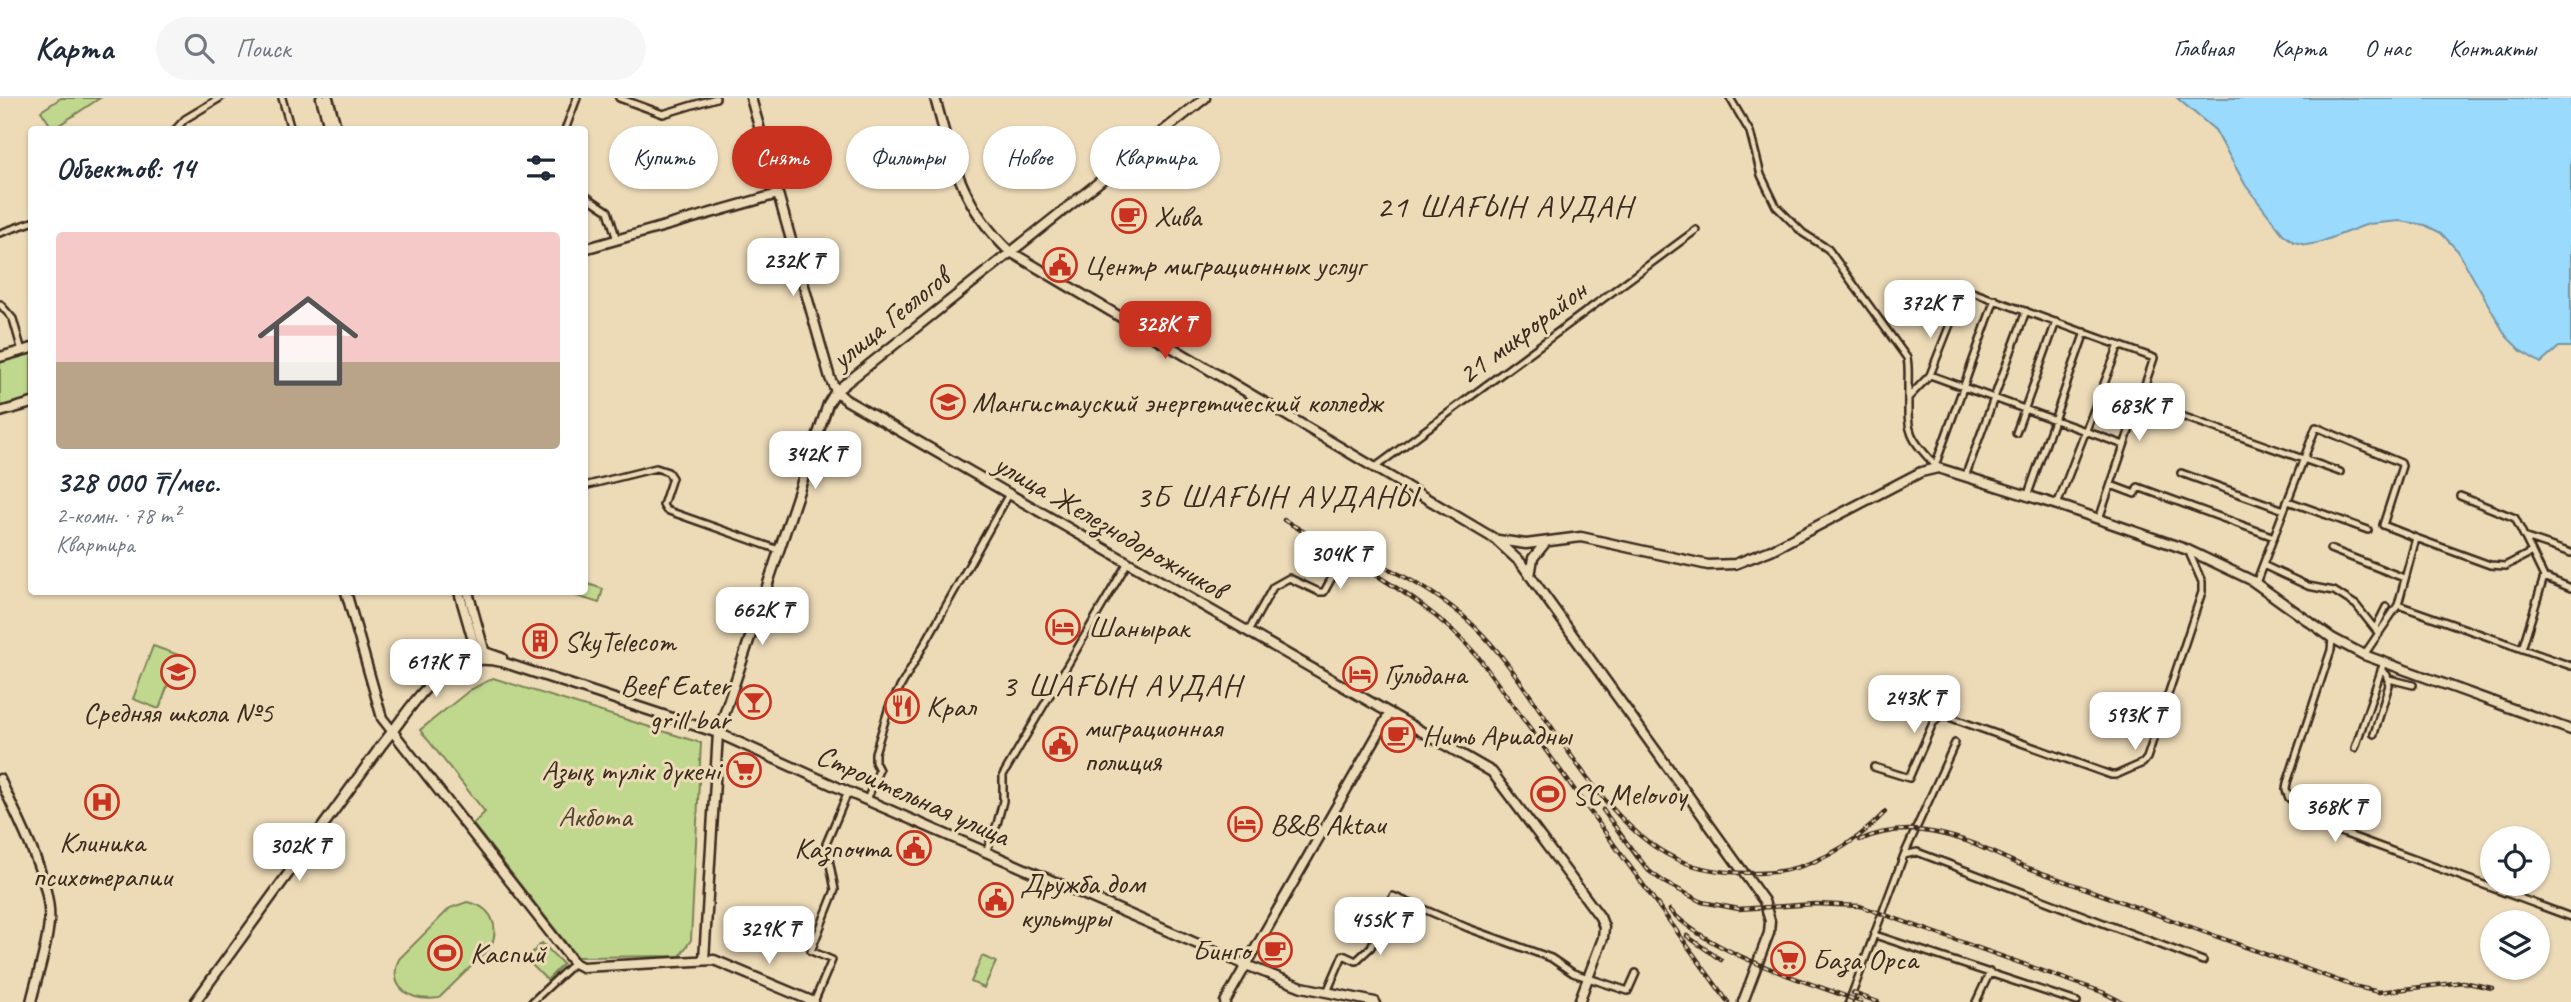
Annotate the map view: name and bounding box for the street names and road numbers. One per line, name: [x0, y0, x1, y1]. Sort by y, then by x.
street label: улица Геологов: [822, 255, 961, 379]
street label: 21 микрорайон: [1450, 270, 1595, 393]
street label: улица Железнодорожников: [986, 443, 1237, 610]
street label: Строительная улица: [810, 735, 1017, 855]

